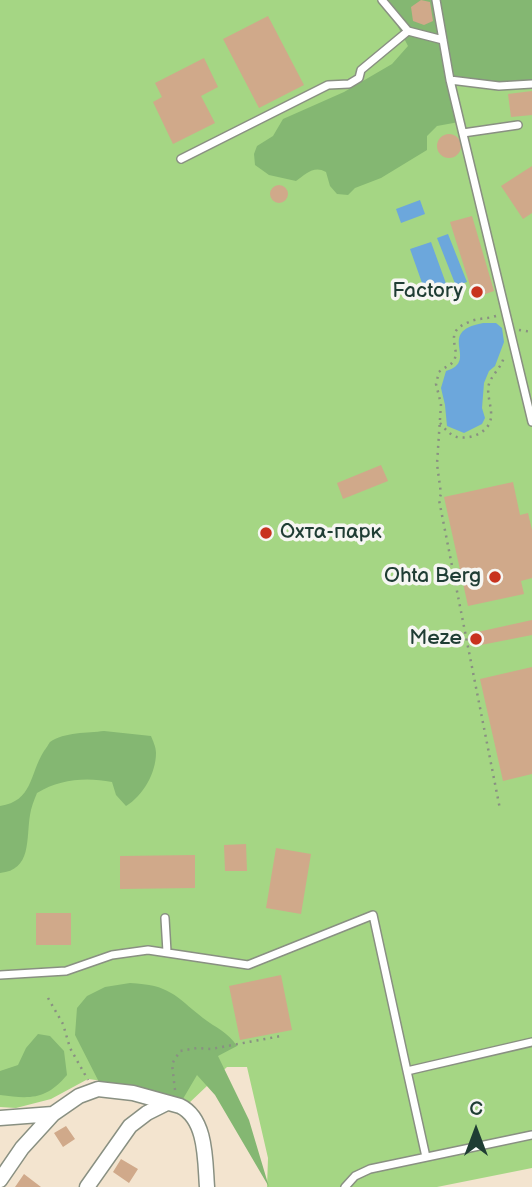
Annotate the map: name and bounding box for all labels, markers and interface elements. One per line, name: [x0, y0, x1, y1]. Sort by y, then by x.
place label: Factory: [392, 279, 463, 305]
marker: Factory: [469, 284, 485, 300]
place label: Охта-парк: [280, 520, 382, 546]
marker: Охта-парк: [258, 525, 274, 541]
place label: Ohta Berg: [384, 564, 481, 590]
marker: Ohta Berg: [487, 569, 503, 585]
place label: Meze: [409, 626, 462, 652]
marker: Meze: [468, 631, 484, 647]
north arrow: [441, 1096, 511, 1166]
text: С: [469, 1098, 483, 1121]

